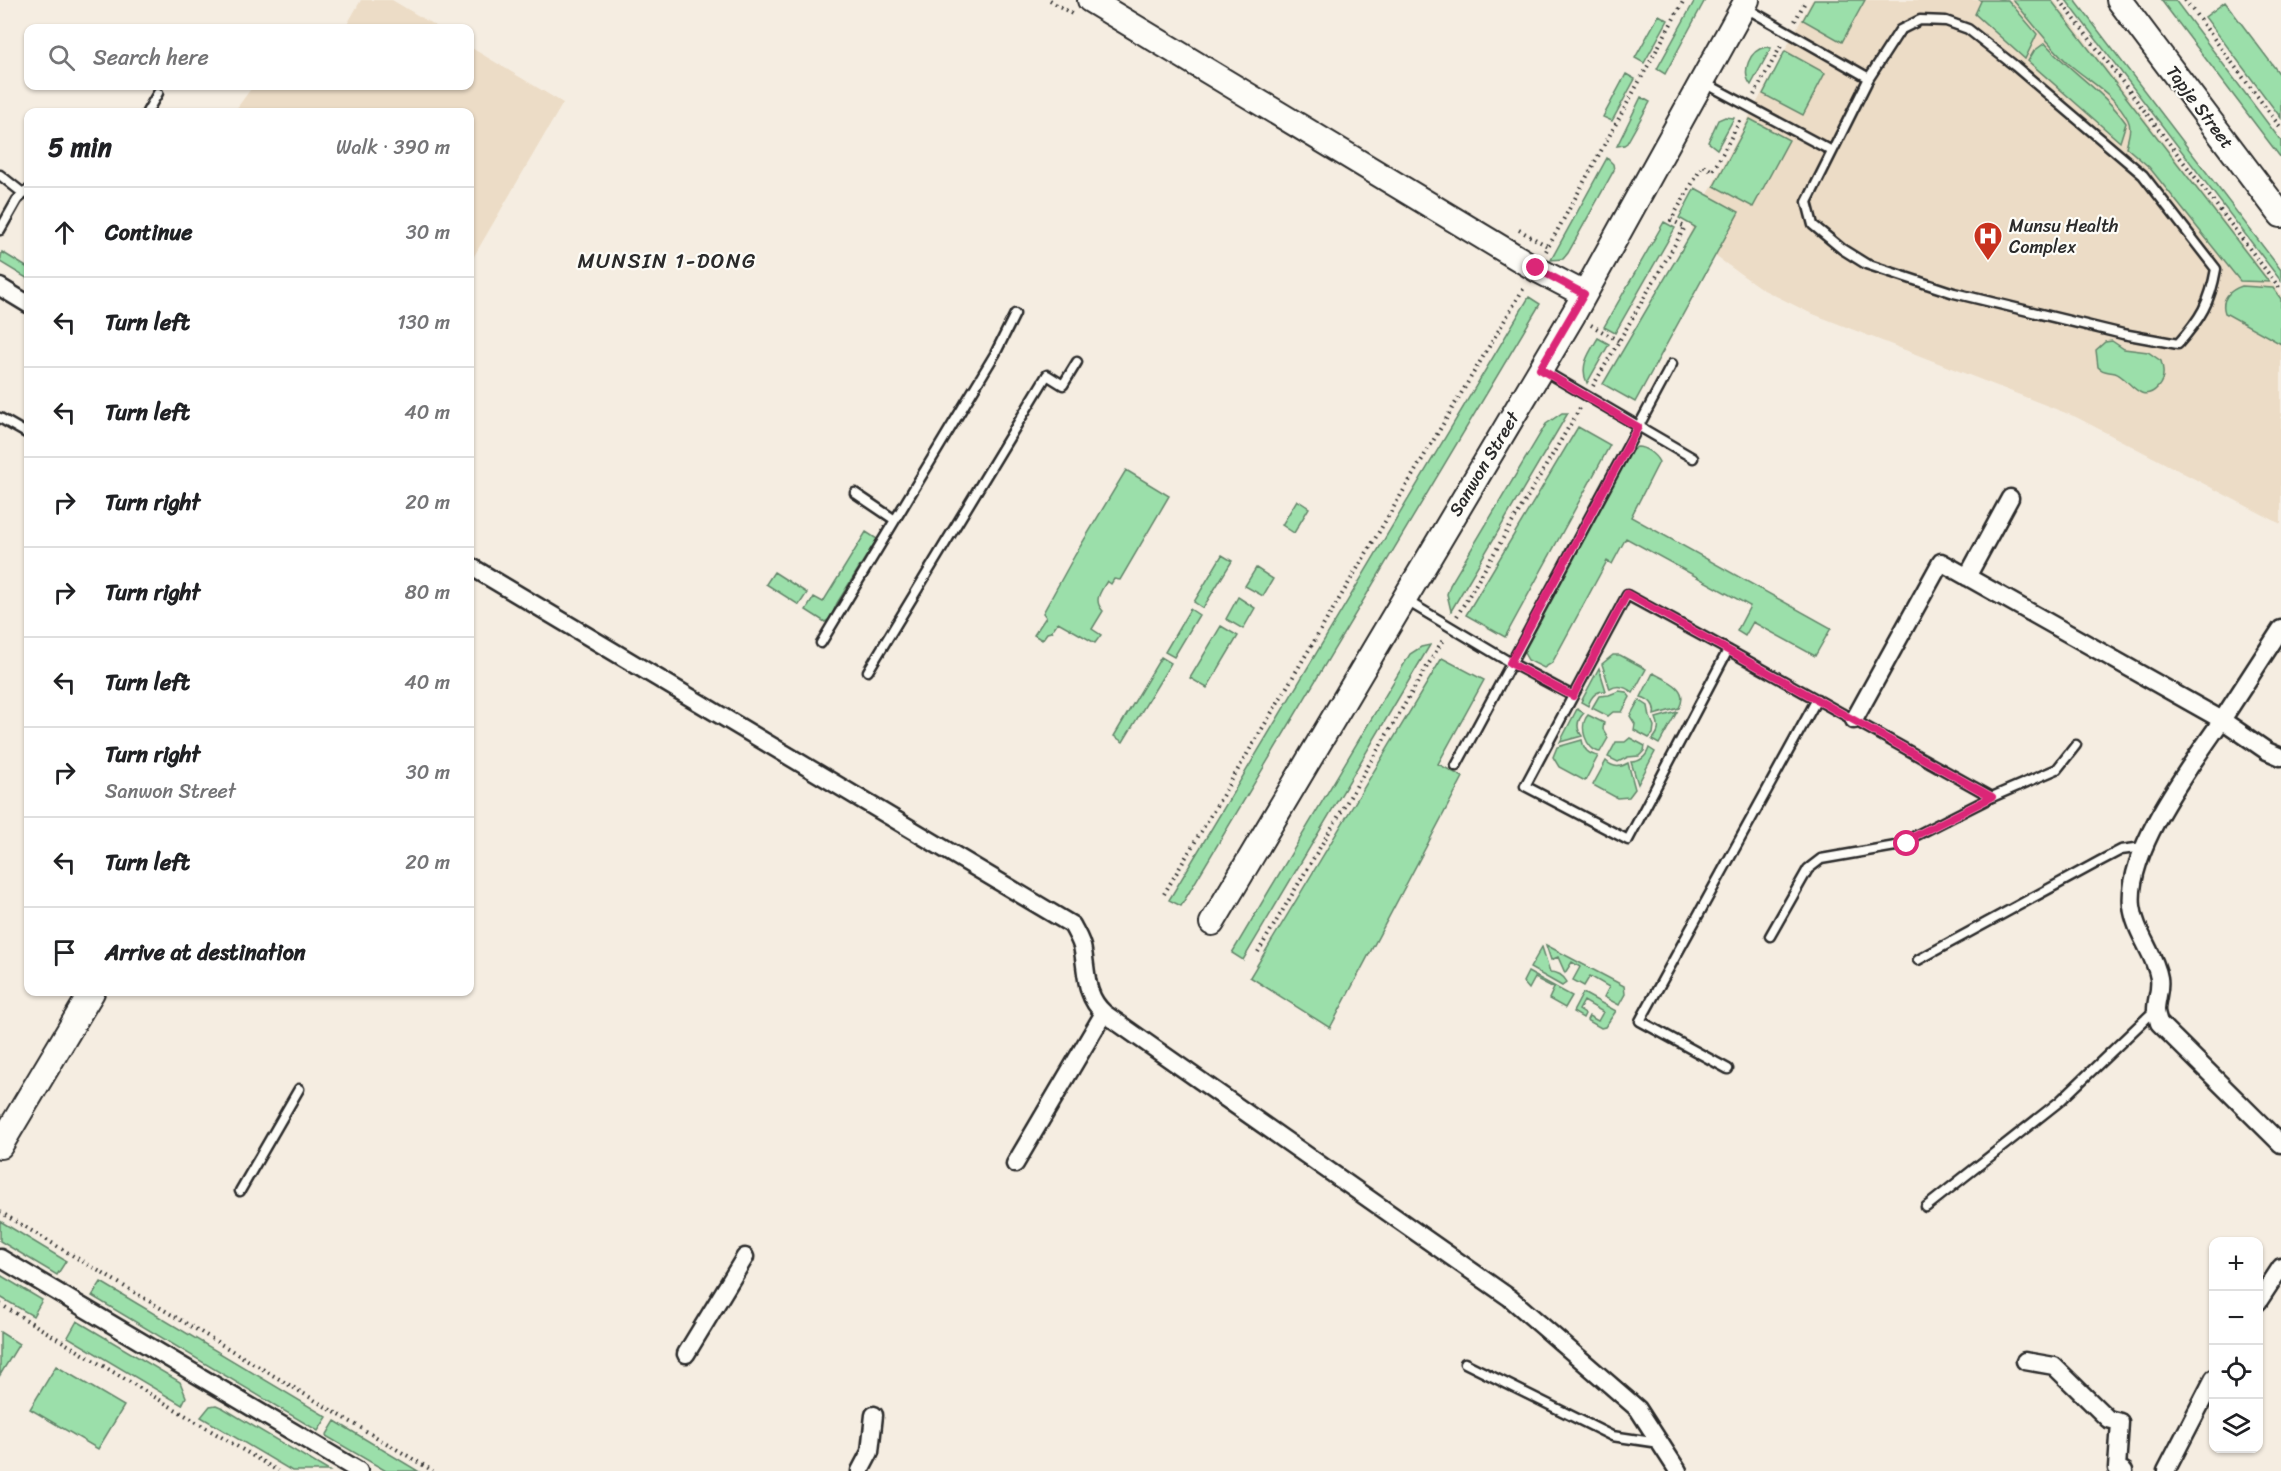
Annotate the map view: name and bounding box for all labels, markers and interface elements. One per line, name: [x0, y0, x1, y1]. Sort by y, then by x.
search box: [24, 24, 474, 90]
text: Search here: [93, 38, 209, 77]
icon: search: [45, 41, 78, 74]
street label: Tapje Street: [2158, 58, 2242, 156]
text: 5 min: [48, 124, 112, 170]
text: Walk · 390 m: [336, 130, 450, 165]
place label: Munsu Health Complex: [2009, 210, 2119, 263]
text: Continue: [105, 213, 193, 252]
text: 30 m: [406, 215, 450, 250]
icon: ahead: [48, 216, 81, 249]
hospital icon: Munsu Health Complex: [1972, 220, 2004, 262]
district label: MUNSIN 1-DONG: [577, 242, 757, 280]
route end: [1522, 254, 1548, 280]
text: Turn left: [105, 303, 190, 342]
text: 130 m: [397, 305, 450, 340]
icon: left: [48, 306, 81, 339]
text: Turn left: [105, 393, 190, 432]
text: 40 m: [404, 395, 450, 430]
icon: left: [48, 396, 81, 429]
street label: Sanwon Street: [1440, 405, 1528, 523]
text: Turn right: [105, 483, 200, 522]
text: 20 m: [405, 485, 450, 520]
icon: right: [48, 486, 81, 519]
text: Turn right: [105, 573, 200, 612]
text: 80 m: [405, 575, 450, 610]
icon: right: [48, 576, 81, 609]
text: Turn left: [105, 663, 190, 702]
text: 40 m: [404, 665, 450, 700]
icon: left: [48, 666, 81, 699]
text: Turn right: [105, 735, 200, 774]
text: 30 m: [406, 755, 450, 790]
icon: right: [48, 756, 81, 789]
text: Sanwon Street: [105, 774, 236, 809]
route start: [1893, 830, 1919, 856]
text: Turn left: [105, 843, 190, 882]
text: 20 m: [405, 845, 450, 880]
icon: left: [48, 846, 81, 879]
text: Arrive at destination: [105, 933, 306, 972]
icon: arrive: [48, 936, 81, 969]
map controls: [2209, 1237, 2263, 1453]
button: +: [2209, 1237, 2263, 1291]
button: −: [2209, 1291, 2263, 1345]
button: locate: [2209, 1345, 2263, 1399]
button: layers: [2209, 1399, 2263, 1453]

